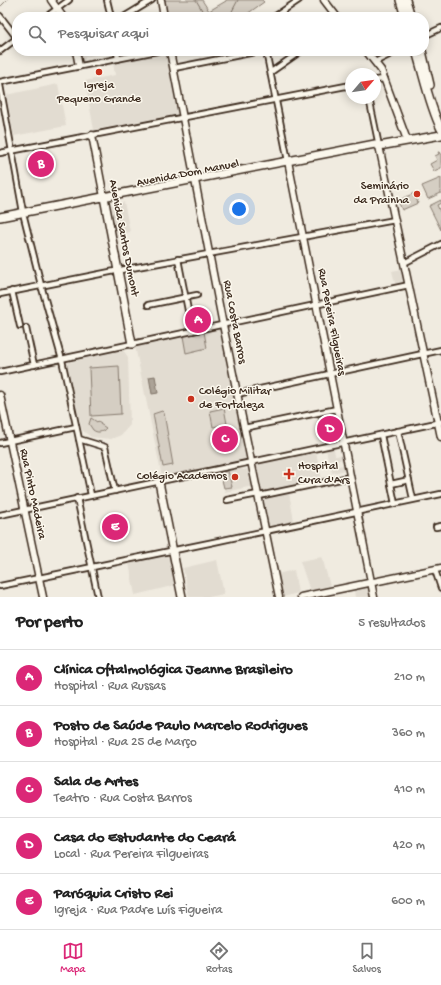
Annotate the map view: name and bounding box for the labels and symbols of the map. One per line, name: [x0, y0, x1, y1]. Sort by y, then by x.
marker: Igreja Pequeno Grande: [94, 67, 104, 77]
north arrow: [345, 68, 381, 104]
place label: Igreja Pequeno Grande: [56, 79, 142, 107]
pin: B: [28, 149, 54, 179]
street label: Avenida Dom Manuel: [136, 157, 241, 191]
street label: Avenida Santos Dumont: [105, 178, 141, 299]
place label: Seminário da Prainha: [354, 180, 409, 208]
marker: Seminário da Prainha: [412, 189, 422, 199]
your location: [229, 199, 249, 219]
street label: Rua Pereira Filgueiras: [314, 267, 348, 377]
street label: Rua Costa Barros: [219, 279, 249, 366]
pin: A: [185, 305, 211, 335]
place label: Colégio Militar de Fortaleza: [199, 385, 273, 413]
marker: Colégio Militar de Fortaleza: [186, 394, 196, 404]
pin: D: [317, 414, 343, 444]
pin: C: [212, 424, 238, 454]
street label: Rua Pinto Madeira: [16, 448, 48, 541]
place label: Hospital Cura d'Ars: [298, 460, 350, 488]
marker: Hospital Cura d'Ars: [283, 468, 295, 480]
place label: Colégio Academos: [137, 470, 228, 484]
marker: Colégio Academos: [230, 472, 240, 482]
pin: E: [102, 512, 128, 542]

